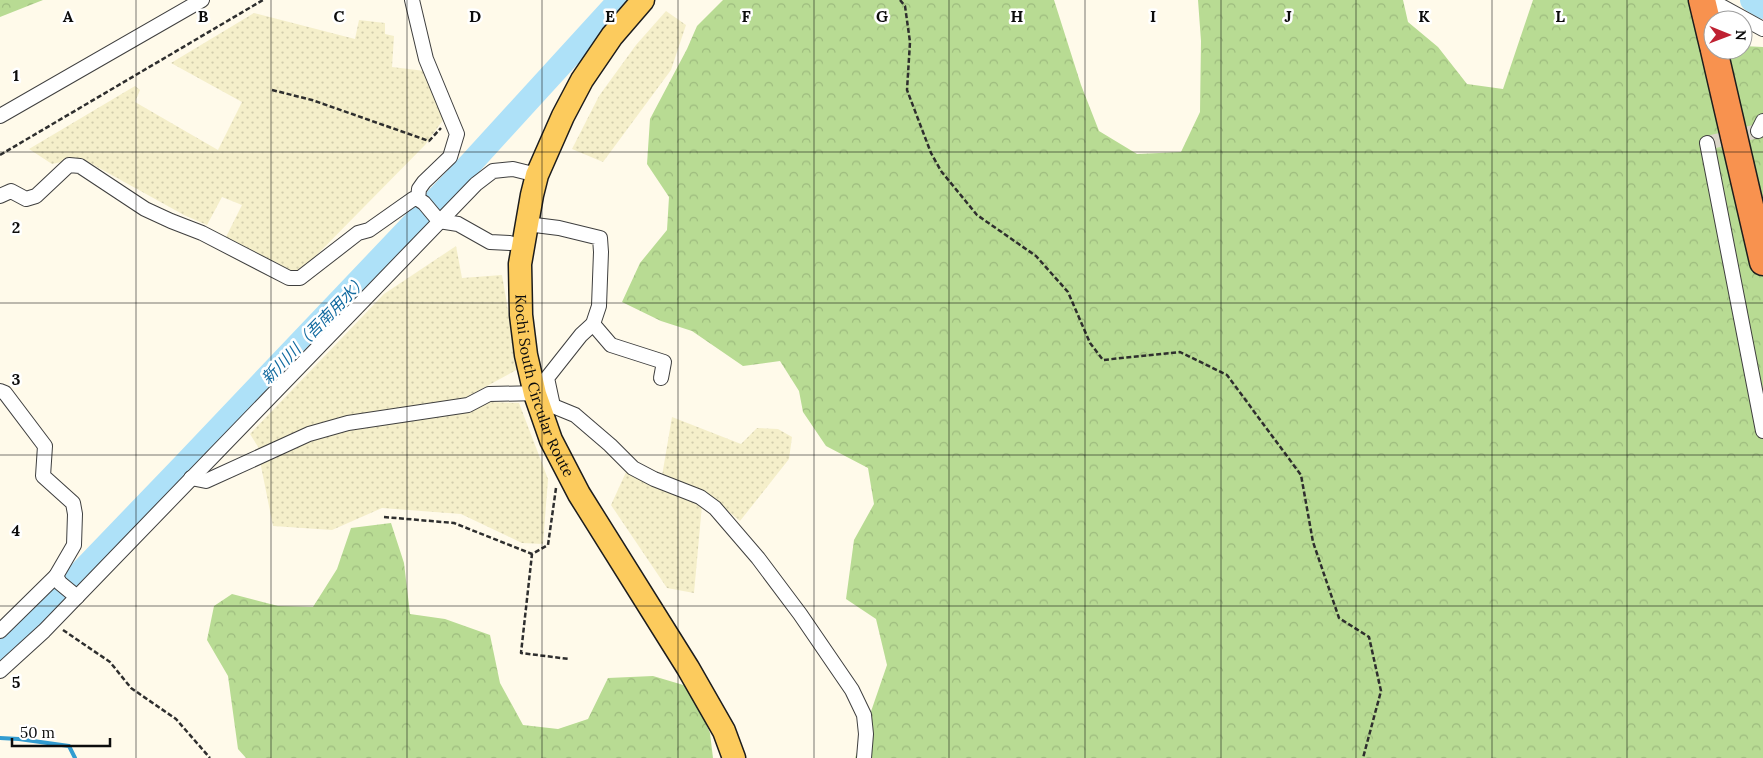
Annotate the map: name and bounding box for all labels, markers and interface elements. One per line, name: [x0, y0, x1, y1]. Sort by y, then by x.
text: A: [63, 6, 74, 26]
text: B: [198, 6, 209, 26]
text: C: [333, 6, 345, 26]
text: D: [469, 6, 481, 26]
text: E: [605, 6, 615, 26]
text: F: [741, 6, 751, 26]
text: G: [876, 6, 888, 26]
text: H: [1011, 6, 1024, 26]
text: I: [1150, 6, 1156, 26]
text: J: [1284, 6, 1292, 26]
text: K: [1418, 6, 1430, 26]
text: L: [1555, 6, 1565, 26]
north arrow: [1703, 10, 1753, 60]
text: N: [1732, 30, 1750, 41]
text: 1: [13, 65, 19, 85]
text: 2: [12, 217, 20, 237]
water label: 新川川（吾南用水）: [257, 270, 371, 388]
street label: Kochi South Circular Route: [512, 294, 579, 480]
text: 3: [12, 369, 21, 389]
text: 4: [12, 520, 21, 540]
text: 5: [12, 672, 21, 692]
scale bar: [12, 716, 110, 748]
text: 50 m: [20, 723, 55, 742]

